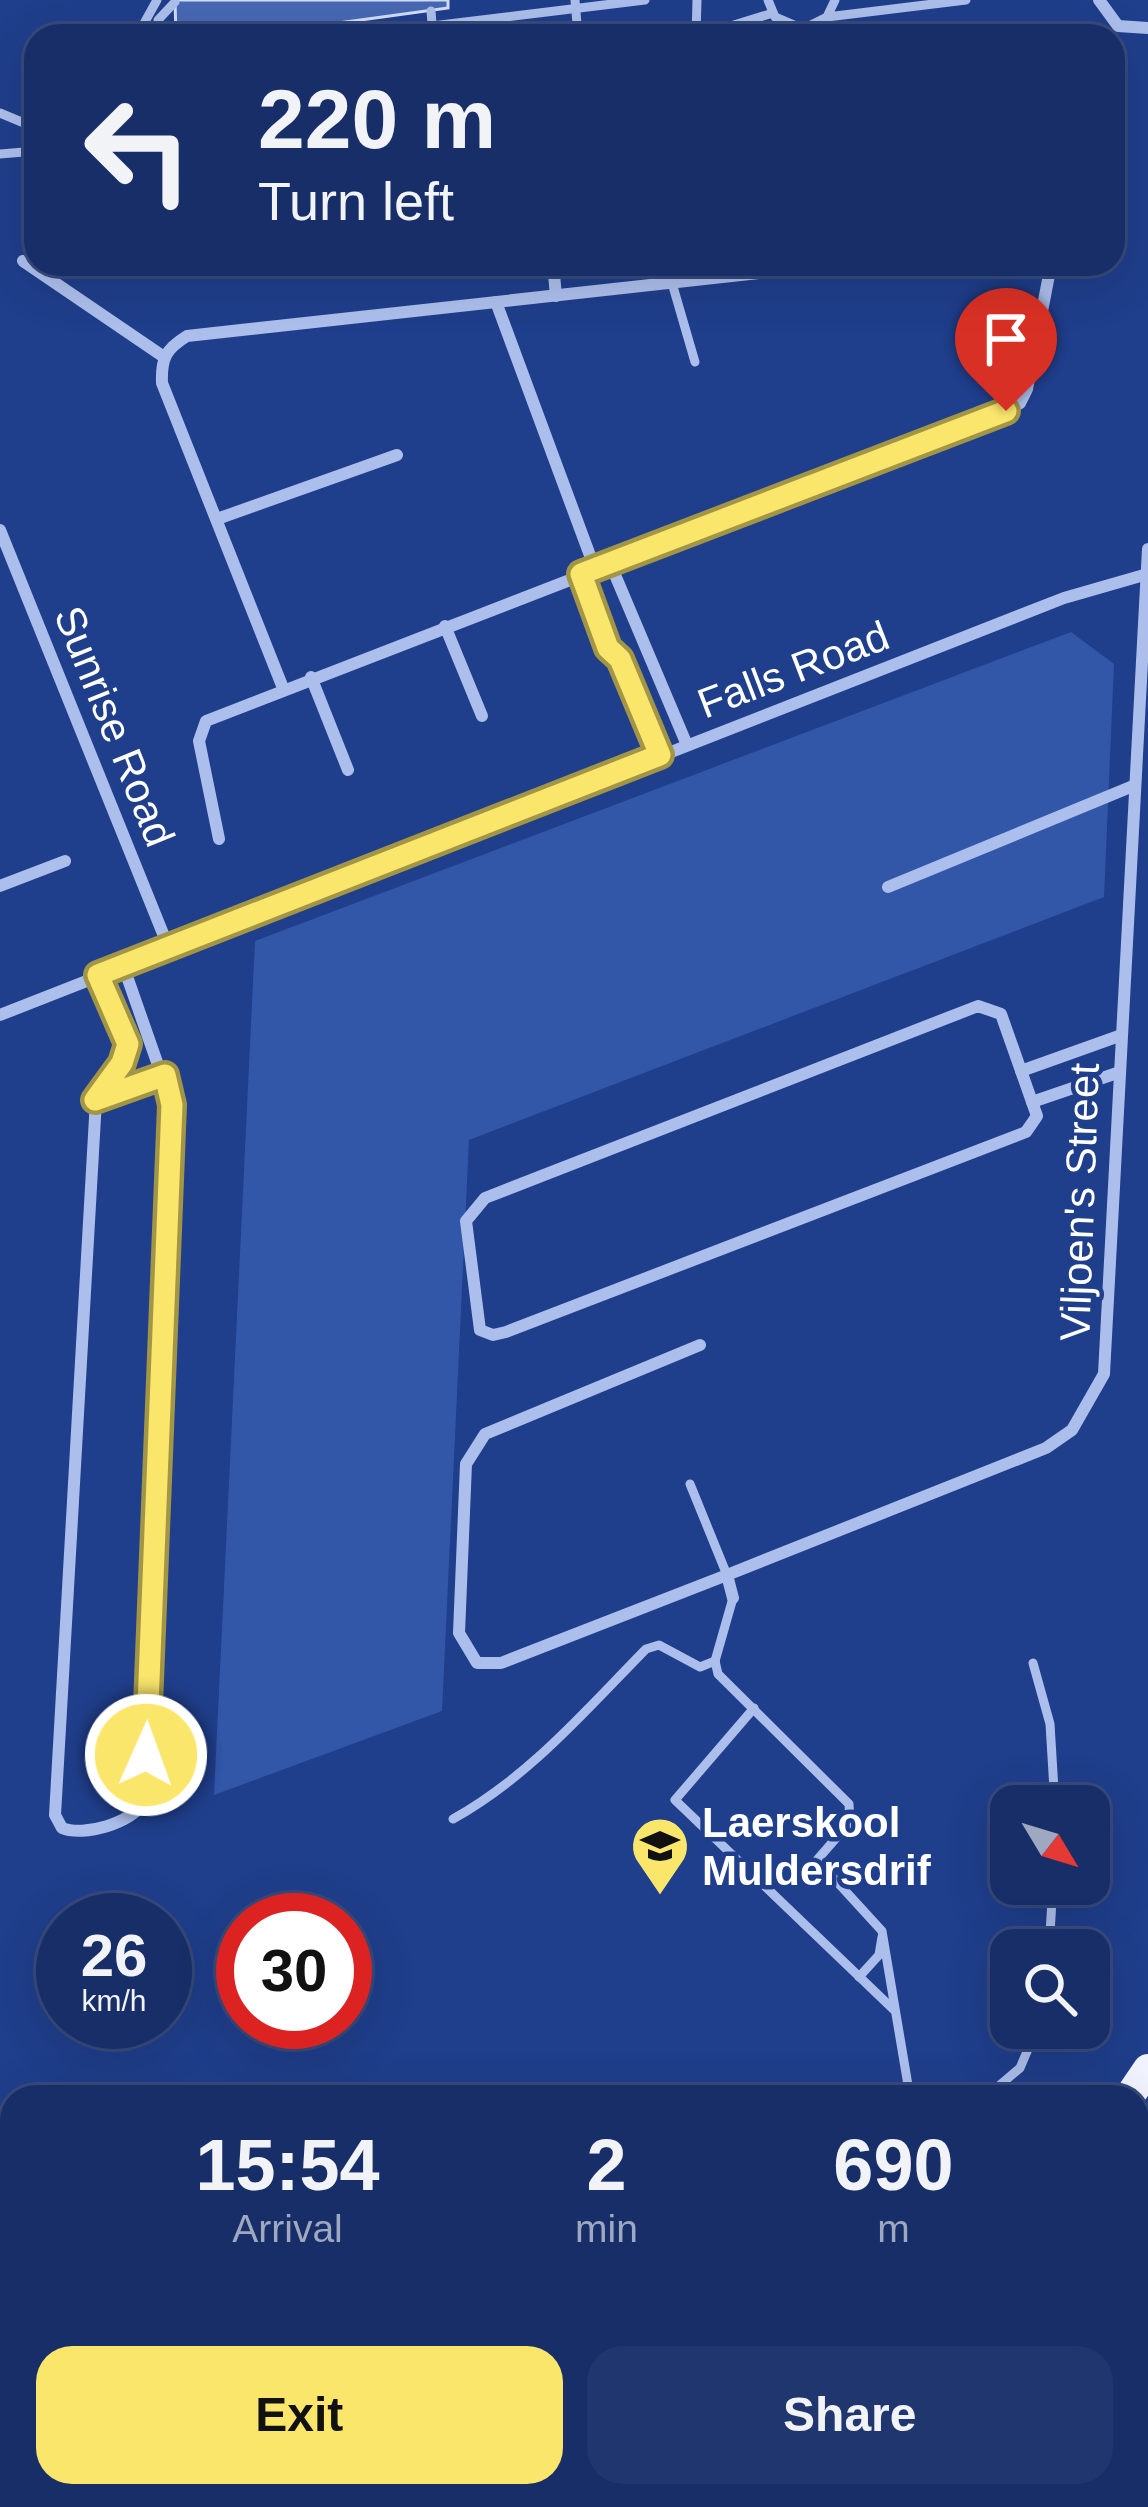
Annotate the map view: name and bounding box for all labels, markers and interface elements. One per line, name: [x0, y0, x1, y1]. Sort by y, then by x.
icon: left: [60, 72, 216, 228]
text: 220 m: [258, 72, 496, 166]
text: Turn left: [258, 171, 454, 231]
pin: [955, 288, 1057, 411]
icon: arrive: [973, 306, 1039, 372]
street label: Sunrise Road: [45, 599, 184, 853]
street label: Falls Road: [691, 612, 895, 727]
street label: Viljoen's Street: [1051, 1062, 1108, 1342]
position arrow: [83, 1692, 209, 1818]
north arrow: [990, 1785, 1110, 1905]
map controls: [990, 1785, 1110, 2049]
place label: Laerskool Muldersdrif: [702, 1799, 932, 1894]
school or university icon: Laerskool Muldersdrif: [629, 1815, 691, 1897]
speed limit sign: 30: [216, 1893, 372, 2049]
text: 26: [81, 1922, 147, 1989]
button: search: [990, 1929, 1110, 2049]
text: km/h: [81, 1984, 147, 2017]
text: 15:54: [195, 2125, 380, 2205]
text: 2: [586, 2125, 627, 2205]
text: 690: [833, 2125, 954, 2205]
text: Arrival: [232, 2207, 343, 2250]
text: min: [575, 2207, 638, 2250]
text: m: [877, 2207, 910, 2250]
button: Exit: [36, 2346, 563, 2484]
button: Share: [587, 2346, 1113, 2484]

